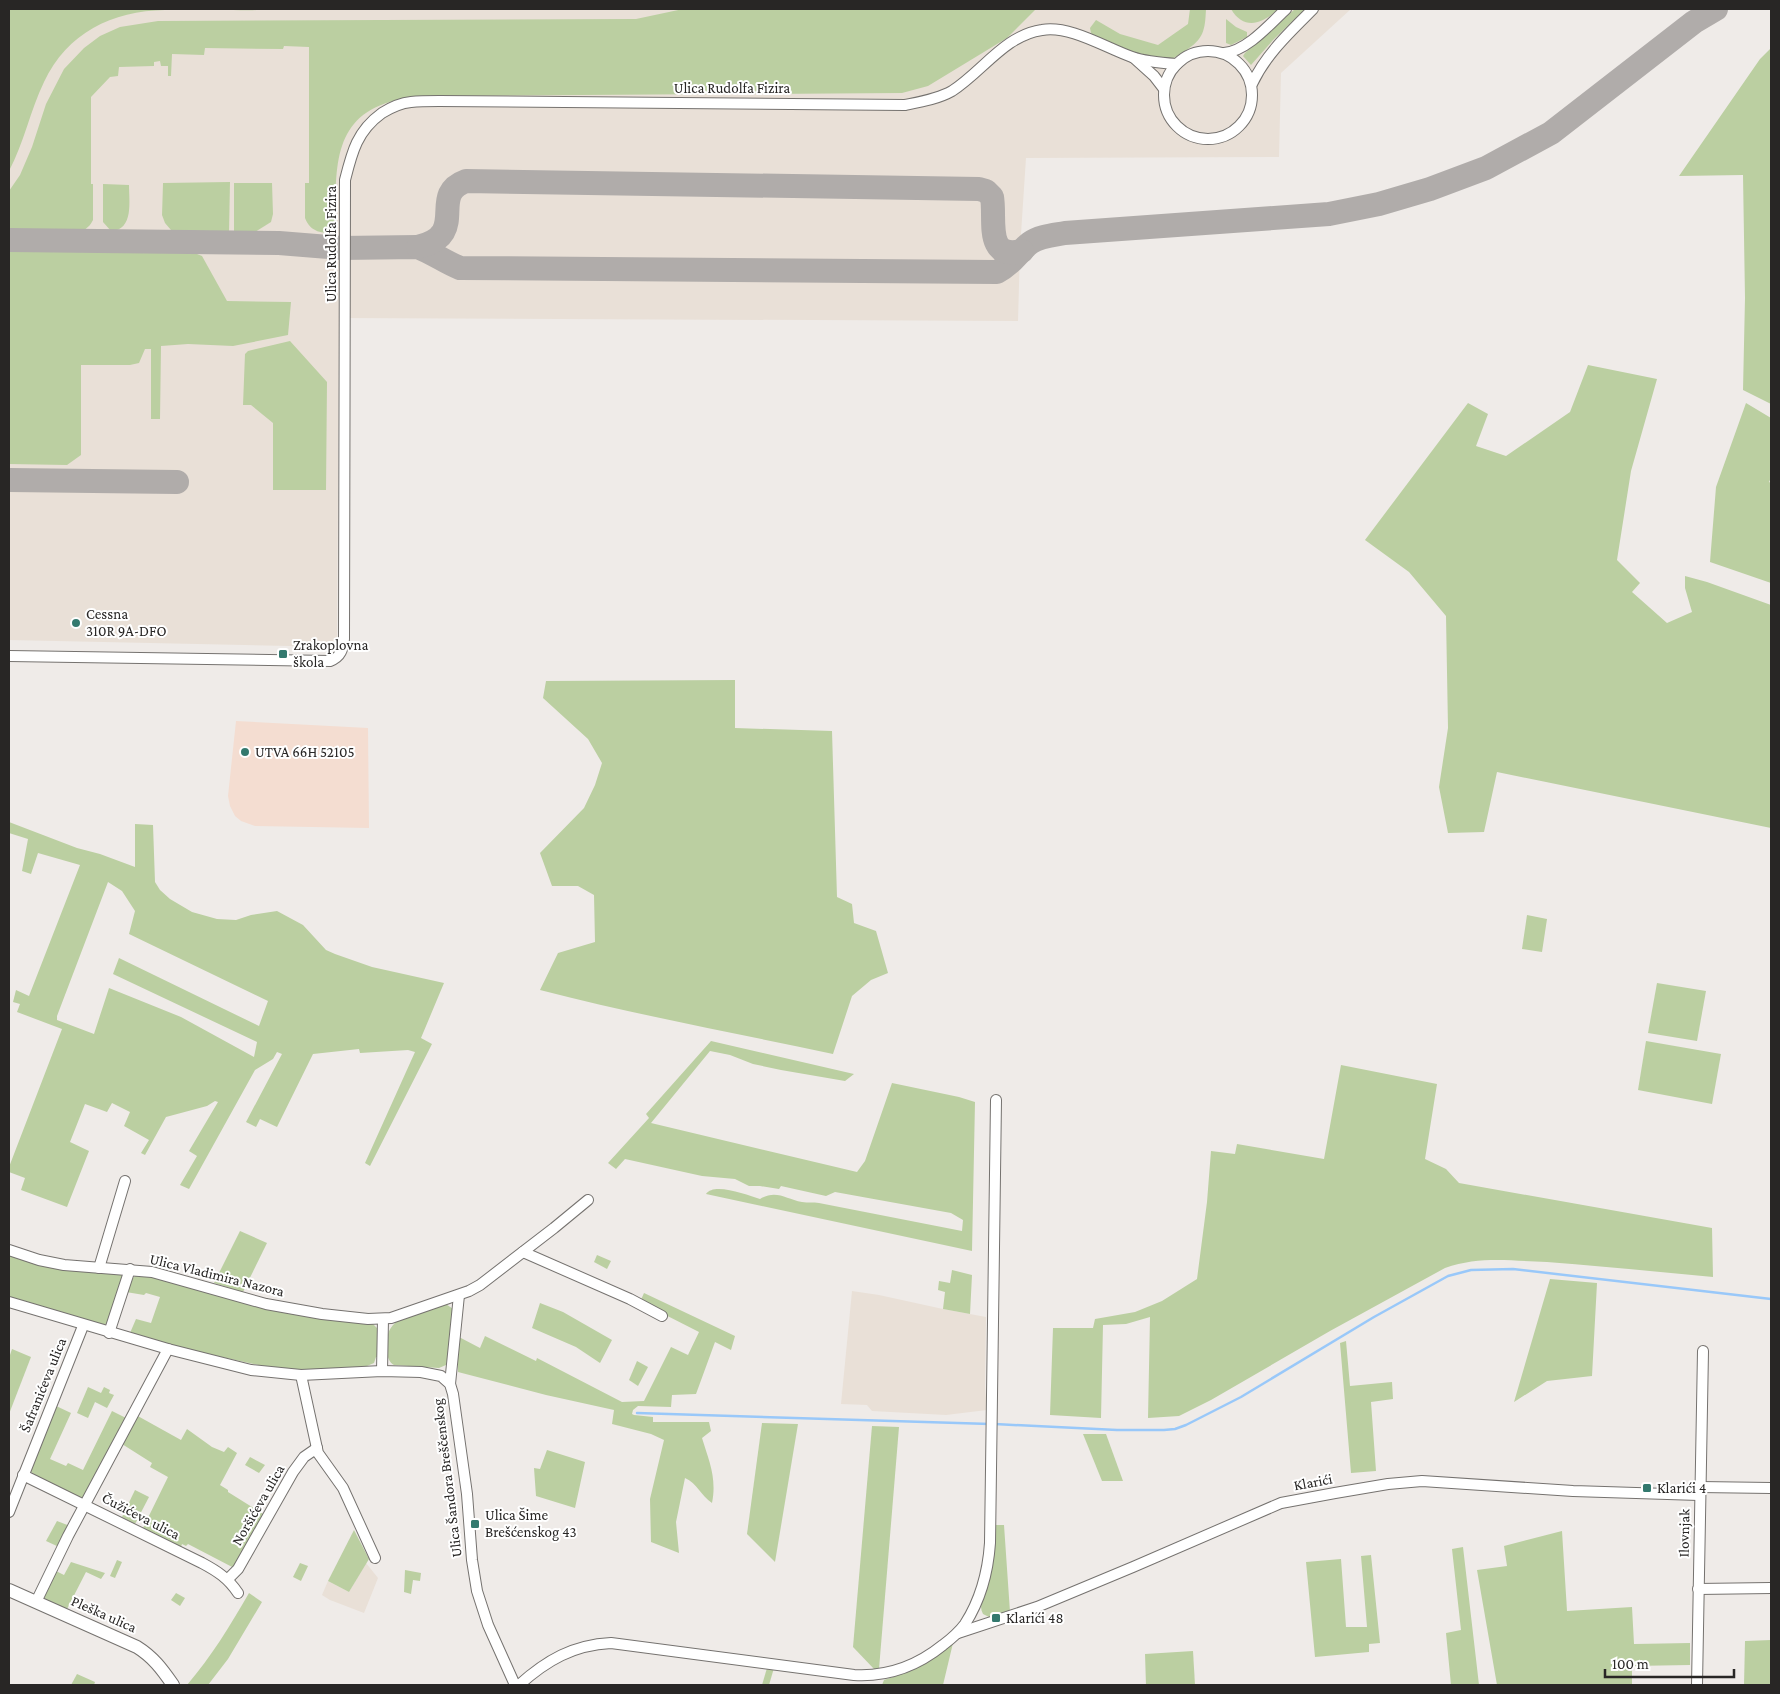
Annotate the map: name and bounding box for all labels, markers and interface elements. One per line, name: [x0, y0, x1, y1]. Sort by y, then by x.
street label: Ulica Rudolfa Fizira: [674, 80, 790, 96]
street label: Ulica Rudolfa Fizira: [323, 186, 339, 302]
place label: Cessna 310R 9A-DFO: [86, 606, 166, 639]
marker: Cessna 310R 9A-DFO: [70, 617, 82, 629]
place label: Zrakoplovna škola: [293, 637, 369, 670]
marker: Zrakoplovna škola: [277, 648, 289, 660]
place label: UTVA 66H 52105: [255, 744, 355, 760]
marker: UTVA 66H 52105: [239, 746, 251, 758]
street label: Ulica Vladimira Nazora: [148, 1251, 286, 1299]
street label: Šafranićeva ulica: [17, 1335, 69, 1435]
street label: Ulica Šandora Breščenskog: [429, 1398, 466, 1558]
street label: Noršićeva ulica: [228, 1462, 288, 1548]
street label: Klarići: [1292, 1470, 1334, 1494]
place label: Klarići 4: [1657, 1480, 1706, 1496]
marker: Klarići 4: [1641, 1482, 1653, 1494]
street label: Čužićeva ulica: [99, 1490, 183, 1543]
place label: Ulica Šime Brešćenskog 43: [485, 1507, 577, 1541]
street label: Ilovnjak: [1676, 1508, 1693, 1558]
marker: Ulica Šime Brešćenskog 43: [469, 1518, 481, 1530]
street label: Pleška ulica: [69, 1592, 139, 1636]
place label: Klarići 48: [1006, 1610, 1063, 1626]
marker: Klarići 48: [990, 1612, 1002, 1624]
scale bar: [1605, 1646, 1734, 1678]
text: 100 m: [1612, 1656, 1649, 1672]

